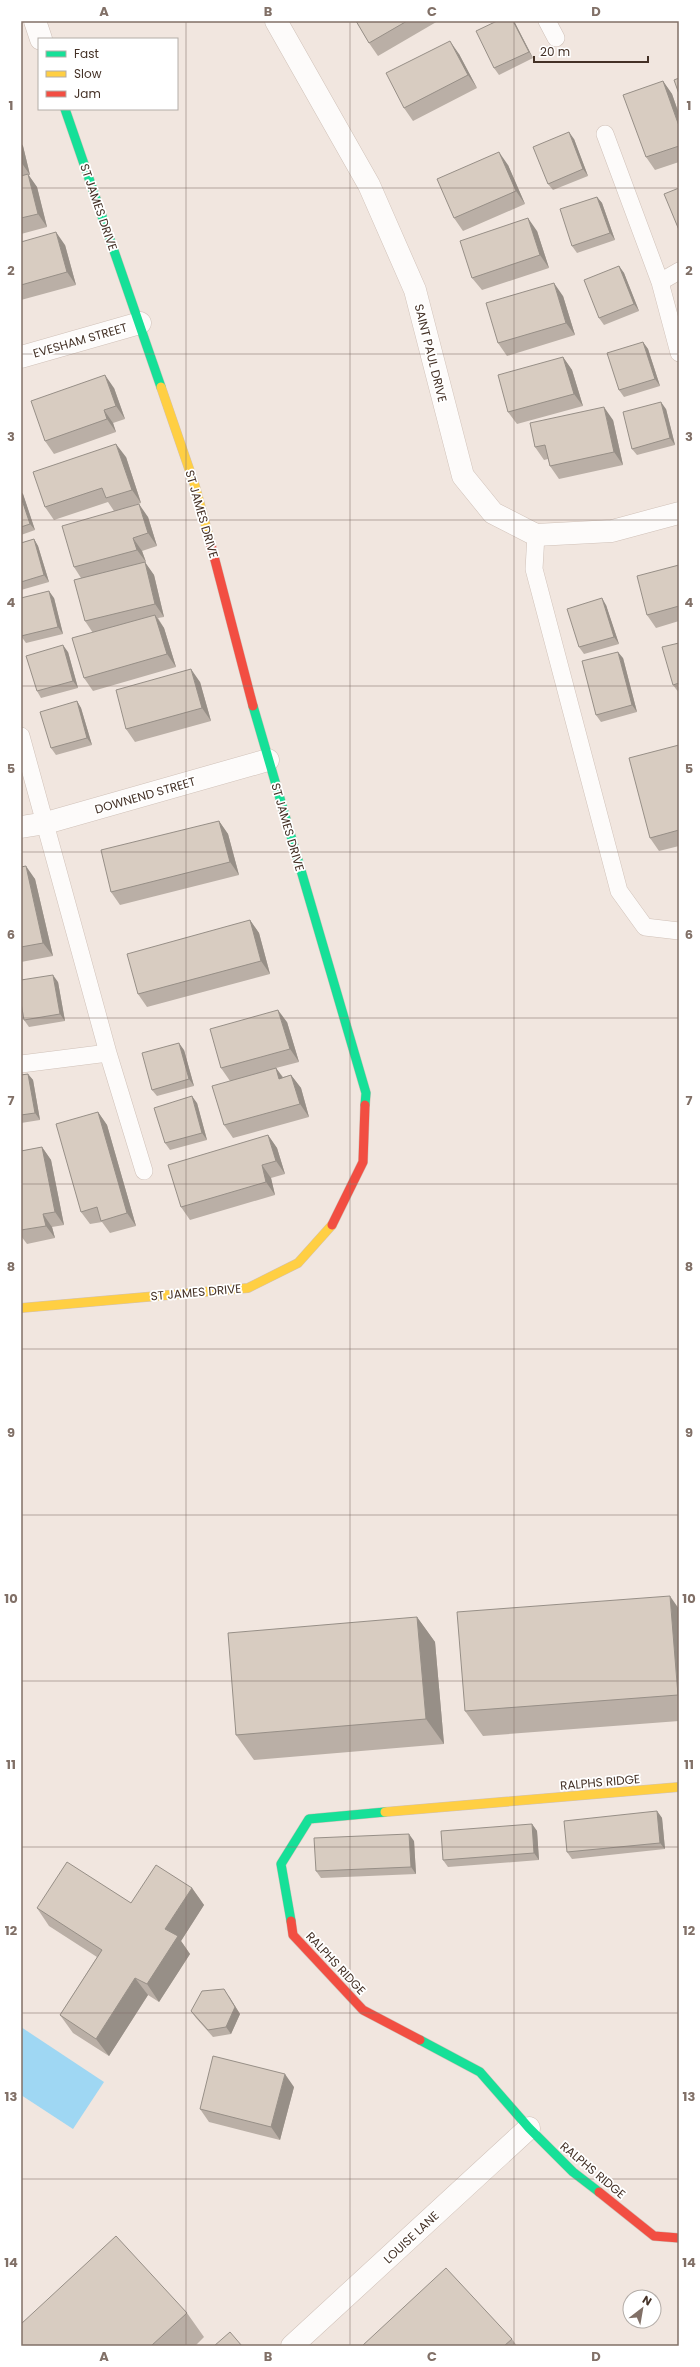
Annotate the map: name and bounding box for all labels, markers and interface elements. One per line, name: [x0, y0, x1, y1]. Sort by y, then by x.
text: A: [99, 2, 109, 21]
text: B: [264, 2, 273, 21]
text: C: [427, 2, 437, 21]
text: D: [591, 2, 601, 21]
legend: [38, 38, 178, 110]
scale bar: [534, 38, 648, 64]
text: 20 m: [540, 43, 570, 60]
text: Fast: [74, 45, 99, 62]
text: Slow: [74, 65, 102, 82]
text: Jam: [74, 85, 101, 102]
text: 1: [9, 96, 13, 115]
text: 1: [687, 96, 691, 115]
street label: ST JAMES DRIVE: [76, 161, 122, 253]
text: 2: [7, 261, 15, 280]
text: 2: [685, 261, 693, 280]
street label: SAINT PAUL DRIVE: [411, 302, 451, 404]
street label: EVESHAM STREET: [31, 318, 129, 362]
text: 3: [7, 427, 15, 446]
text: 3: [685, 427, 693, 446]
street label: ST JAMES DRIVE: [181, 468, 223, 560]
text: 4: [7, 593, 16, 612]
text: 4: [685, 593, 694, 612]
text: 5: [7, 759, 15, 778]
text: 5: [685, 759, 693, 778]
street label: DOWNEND STREET: [93, 772, 198, 818]
street label: ST JAMES DRIVE: [267, 781, 309, 873]
text: 6: [7, 925, 15, 944]
text: 6: [685, 925, 693, 944]
text: 7: [8, 1091, 15, 1110]
text: 7: [686, 1091, 693, 1110]
text: 8: [7, 1257, 15, 1276]
text: 8: [685, 1257, 693, 1276]
street label: ST JAMES DRIVE: [150, 1280, 242, 1304]
text: 9: [7, 1423, 15, 1442]
text: 9: [685, 1423, 693, 1442]
text: 10: [4, 1589, 18, 1608]
text: 10: [682, 1589, 696, 1608]
text: 11: [6, 1755, 16, 1774]
text: 11: [684, 1755, 694, 1774]
street label: RALPHS RIDGE: [559, 1770, 641, 1794]
text: 12: [5, 1921, 18, 1940]
text: 12: [683, 1921, 696, 1940]
street label: RALPHS RIDGE: [302, 1928, 370, 1998]
text: 13: [5, 2087, 18, 2106]
text: 13: [683, 2087, 696, 2106]
street label: RALPHS RIDGE: [557, 2138, 629, 2202]
street label: LOUISE LANE: [380, 2207, 442, 2267]
text: 14: [4, 2253, 18, 2272]
text: 14: [682, 2253, 696, 2272]
north arrow: [622, 2289, 662, 2329]
text: N: [639, 2291, 655, 2309]
text: A: [99, 2347, 109, 2366]
text: B: [264, 2347, 273, 2366]
text: C: [427, 2347, 437, 2366]
text: D: [591, 2347, 601, 2366]

